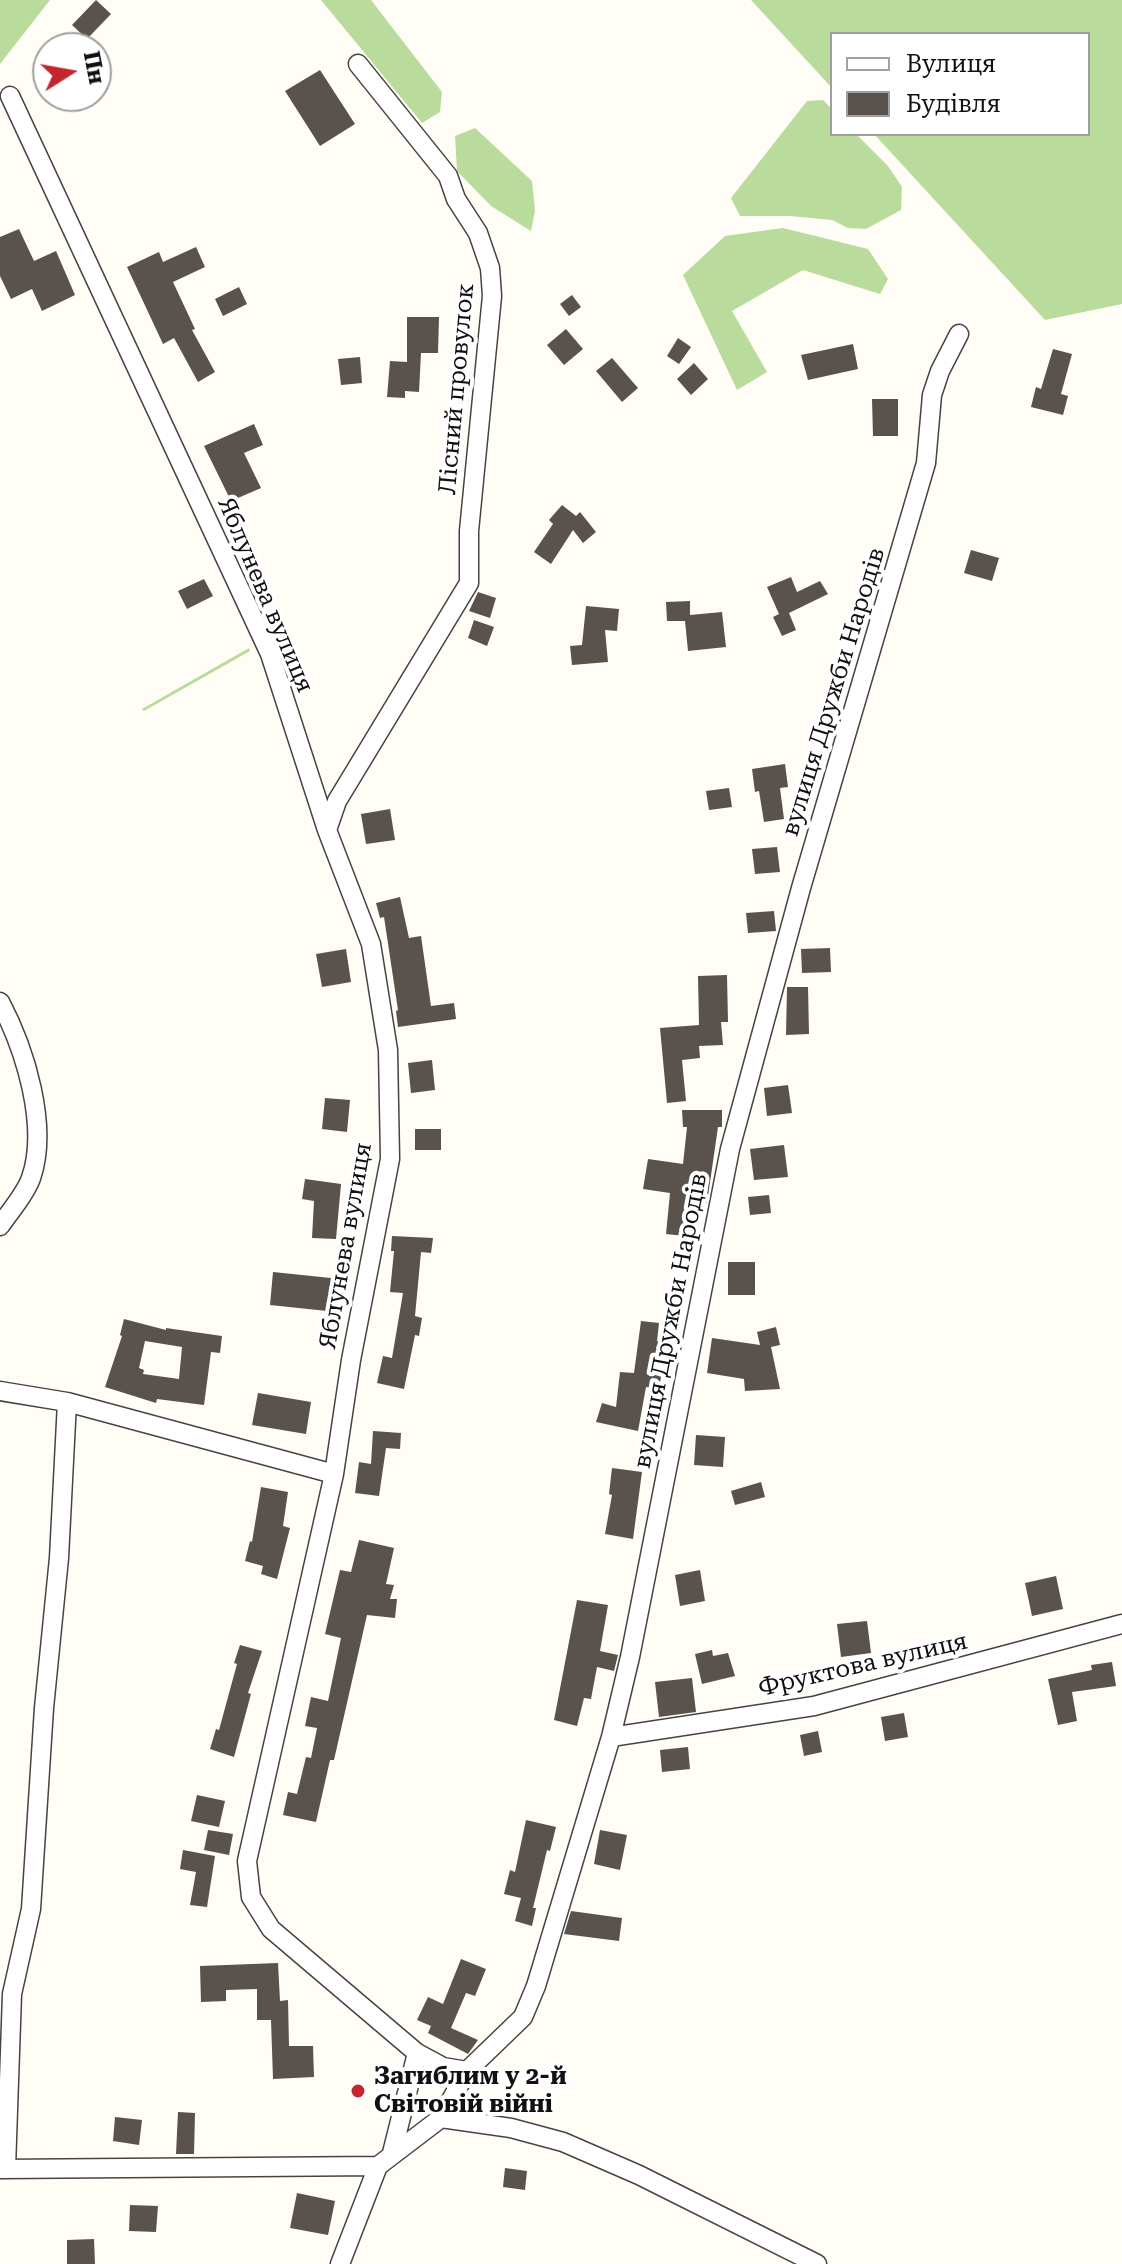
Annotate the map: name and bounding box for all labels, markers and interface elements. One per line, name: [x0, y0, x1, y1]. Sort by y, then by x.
north arrow: [32, 32, 112, 112]
legend: [830, 32, 1090, 136]
text: Пн: [79, 49, 109, 86]
text: Вулиця: [906, 50, 996, 78]
text: Будівля: [906, 90, 1001, 118]
street label: Лісний провулок: [433, 282, 481, 496]
street label: Яблунева вулиця: [211, 493, 319, 697]
street label: вулиця Дружби Народів: [776, 544, 892, 840]
street label: Яблунева вулиця: [314, 1140, 378, 1352]
street label: вулиця Дружби Народів: [628, 1171, 714, 1471]
street label: Фруктова вулиця: [756, 1627, 970, 1703]
place label: Загиблим у 2-й Світовій війні: [374, 2063, 567, 2119]
marker: Загиблим у 2-й Світовій війні: [349, 2082, 367, 2100]

